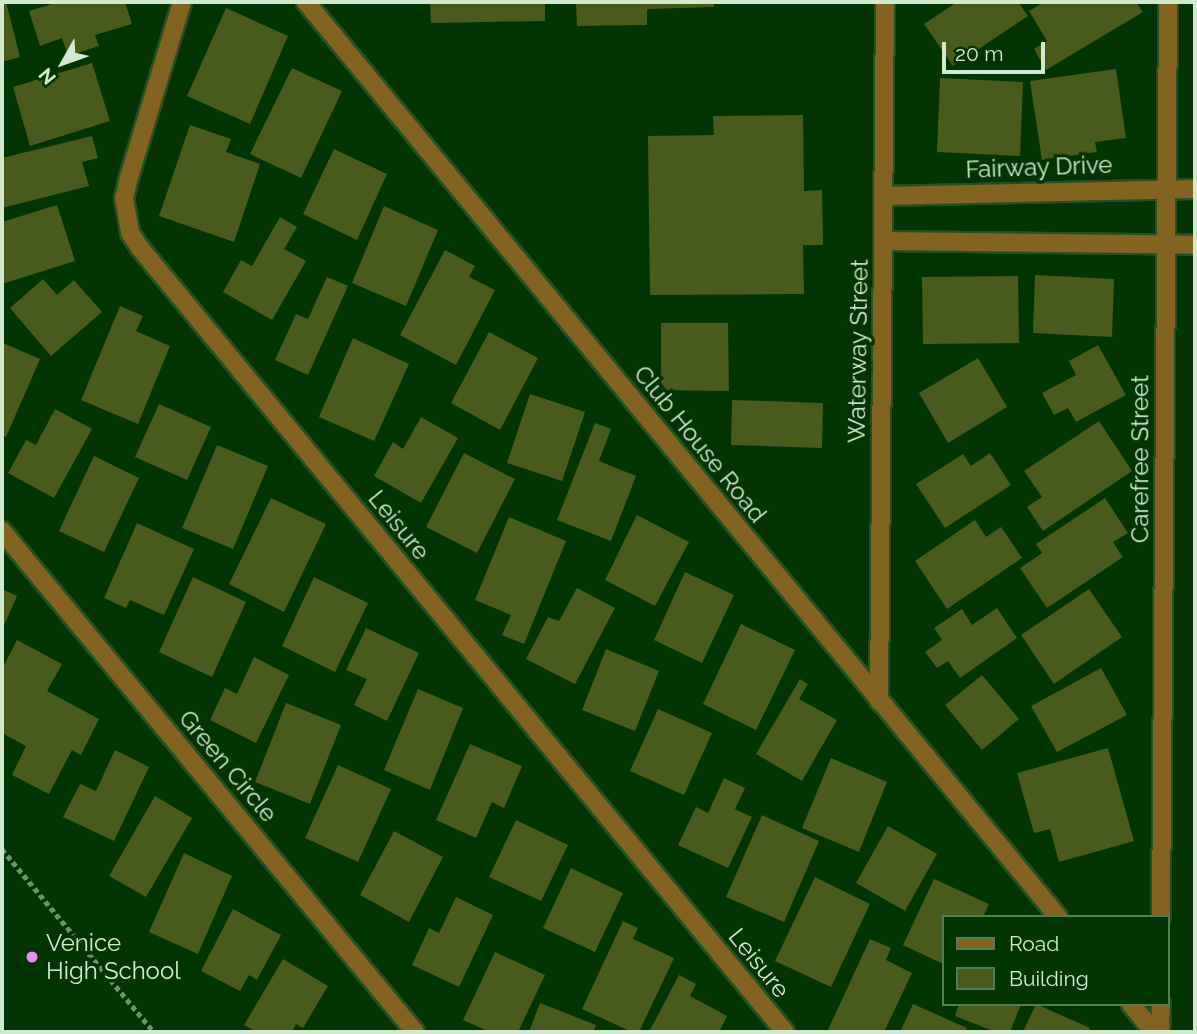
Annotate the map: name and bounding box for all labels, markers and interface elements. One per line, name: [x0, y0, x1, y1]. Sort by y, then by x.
north arrow: [28, 28, 98, 98]
scale bar: [945, 28, 1048, 72]
text: 20 m: [955, 41, 1003, 66]
text: N: [34, 64, 60, 89]
street label: Fairway Drive: [965, 150, 1113, 184]
street label: Waterway Street: [842, 258, 874, 444]
street label: Club House Road: [628, 360, 772, 528]
street label: Carefree Street: [1126, 375, 1154, 543]
street label: Leisure: [362, 484, 436, 566]
street label: Green Circle: [173, 704, 283, 828]
legend: [942, 915, 1169, 1006]
street label: Leisure: [722, 922, 796, 1004]
place label: Venice High School: [46, 929, 181, 985]
text: Road: [1009, 931, 1059, 956]
marker: Venice High School: [24, 949, 40, 965]
text: Building: [1009, 966, 1089, 991]

